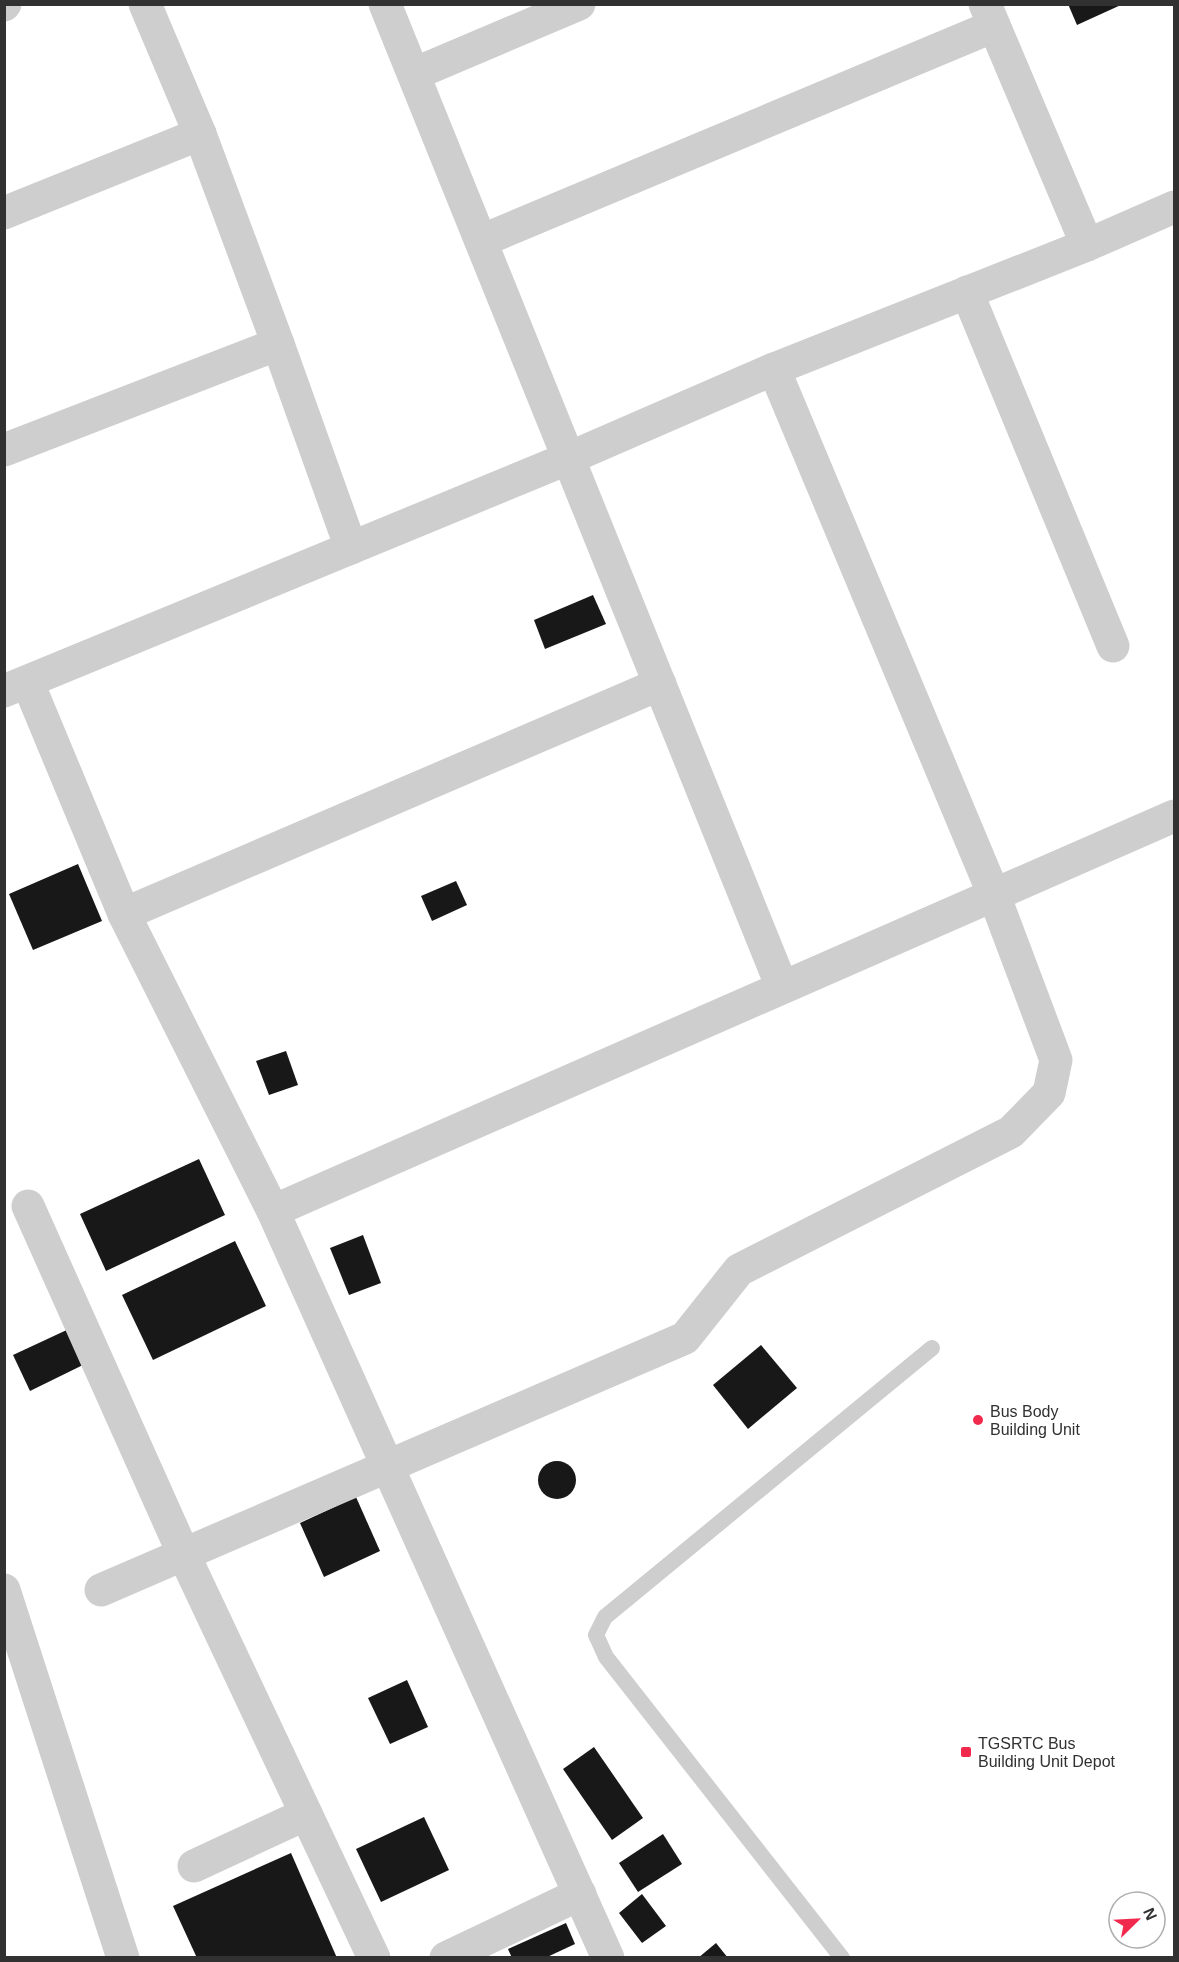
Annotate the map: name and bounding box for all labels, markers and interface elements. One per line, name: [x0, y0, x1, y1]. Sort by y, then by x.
place label: Bus Body Building Unit: [990, 1403, 1080, 1438]
marker: Bus Body Building Unit: [971, 1413, 985, 1427]
place label: TGSRTC Bus Building Unit Depot: [978, 1735, 1116, 1770]
marker: TGSRTC Bus Building Unit Depot: [959, 1745, 973, 1759]
north arrow: [1107, 1890, 1167, 1950]
text: N: [1140, 1905, 1160, 1923]

